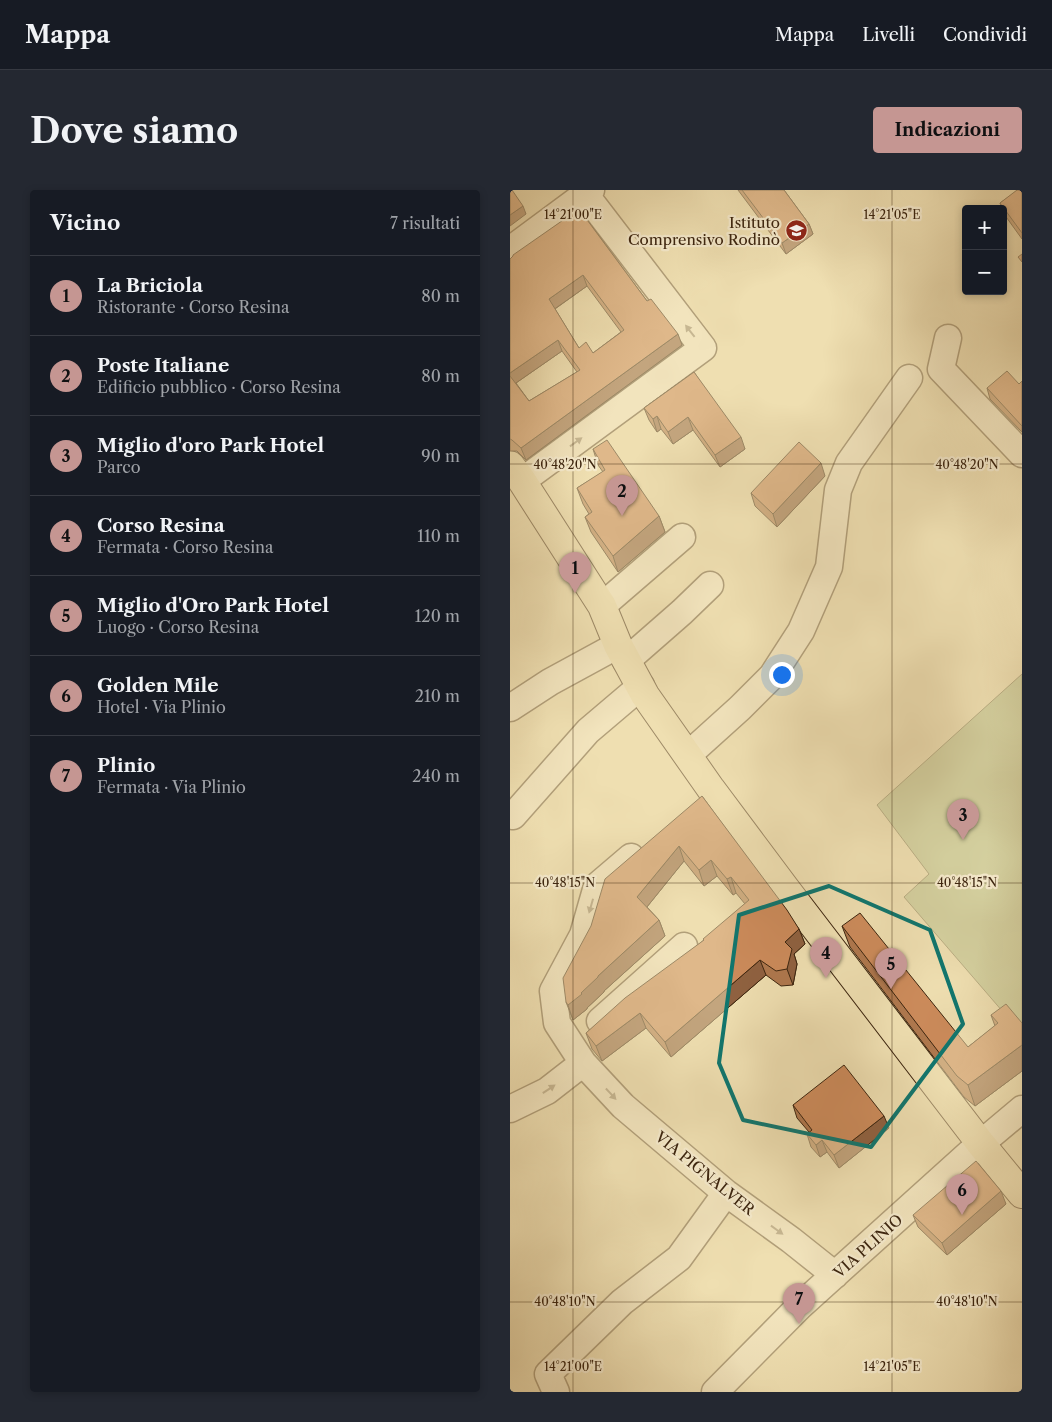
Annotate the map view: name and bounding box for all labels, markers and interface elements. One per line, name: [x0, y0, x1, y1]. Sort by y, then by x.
text: Mappa: [25, 20, 110, 49]
text: Mappa: [775, 24, 834, 46]
text: Livelli: [862, 24, 915, 46]
text: Condividi: [943, 24, 1027, 46]
button: Indicazioni: [873, 107, 1022, 153]
text: Dove siamo: [30, 109, 238, 152]
map controls: [962, 205, 1007, 295]
button: +: [962, 205, 1007, 250]
text: 14°21'00"E: [544, 207, 602, 222]
text: 14°21'05"E: [863, 207, 921, 222]
text: Vicino: [50, 210, 120, 235]
text: 7 risultati: [390, 213, 460, 233]
place label: Istituto Comprensivo Rodinò: [628, 213, 780, 249]
school or university icon: Istituto Comprensivo Rodinò: [784, 219, 808, 243]
button: −: [962, 250, 1007, 295]
text: La Briciola: [97, 274, 203, 297]
text: 1: [62, 286, 70, 306]
text: 80 m: [421, 286, 460, 306]
text: Ristorante · Corso Resina: [97, 297, 289, 317]
one-way arrow: [685, 325, 696, 338]
text: Poste Italiane: [97, 354, 229, 377]
text: 2: [61, 366, 71, 386]
text: 80 m: [421, 366, 460, 386]
text: Edificio pubblico · Corso Resina: [97, 377, 341, 397]
text: Miglio d'oro Park Hotel: [97, 434, 324, 457]
one-way arrow: [569, 437, 583, 447]
text: 3: [61, 446, 71, 466]
text: 90 m: [421, 446, 460, 466]
text: Parco: [97, 457, 141, 477]
text: 40°48'20"N: [533, 457, 597, 472]
text: 40°48'20"N: [935, 457, 999, 472]
pin: 2: [606, 475, 638, 516]
text: Corso Resina: [97, 514, 225, 537]
text: 4: [61, 526, 71, 546]
text: 110 m: [417, 526, 460, 546]
text: Fermata · Corso Resina: [97, 537, 274, 557]
pin: 1: [559, 552, 591, 593]
text: Miglio d'Oro Park Hotel: [97, 594, 329, 617]
text: 5: [62, 606, 70, 626]
text: 120 m: [415, 606, 460, 626]
text: Luogo · Corso Resina: [97, 617, 259, 637]
your location: [769, 662, 795, 688]
text: Golden Mile: [97, 674, 219, 697]
text: 6: [61, 686, 71, 706]
text: 210 m: [415, 686, 460, 706]
text: Hotel · Via Plinio: [97, 697, 226, 717]
text: Plinio: [97, 754, 155, 777]
text: 7: [62, 766, 70, 786]
text: 240 m: [412, 766, 460, 786]
text: Fermata · Via Plinio: [97, 777, 246, 797]
pin: 3: [947, 799, 979, 840]
text: 40°48'15"N: [535, 875, 595, 890]
text: 40°48'15"N: [937, 875, 997, 890]
one-way arrow: [587, 899, 595, 914]
pin: 4: [810, 937, 842, 978]
pin: 5: [875, 948, 907, 989]
one-way arrow: [542, 1084, 555, 1094]
one-way arrow: [606, 1087, 617, 1100]
street label: VIA PIGNALVER: [651, 1126, 759, 1220]
pin: 6: [946, 1174, 978, 1215]
street label: VIA PLINIO: [829, 1210, 907, 1283]
one-way arrow: [770, 1225, 784, 1235]
pin: 7: [783, 1283, 815, 1324]
text: 40°48'10"N: [534, 1294, 596, 1309]
text: 40°48'10"N: [936, 1294, 998, 1309]
text: 14°21'00"E: [544, 1359, 602, 1374]
text: 14°21'05"E: [863, 1359, 921, 1374]

